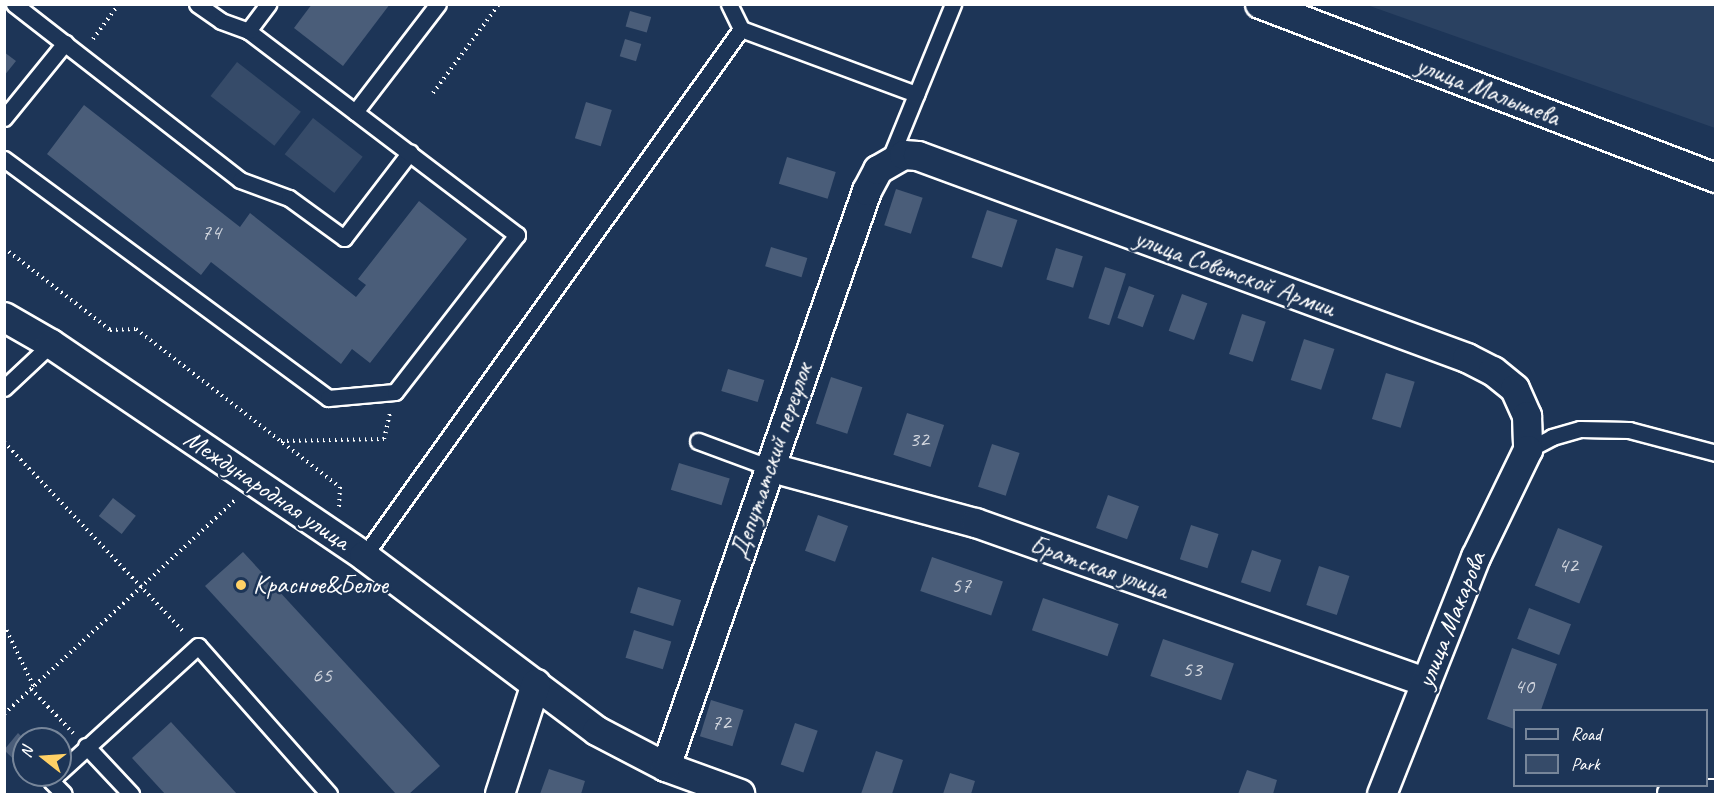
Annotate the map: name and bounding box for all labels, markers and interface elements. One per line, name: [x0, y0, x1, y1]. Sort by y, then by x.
street label: улица Малышева: [1412, 49, 1564, 133]
house number: 74: [201, 220, 221, 246]
street label: улица Советской Армии: [1129, 222, 1341, 324]
street label: Депутатский переулок: [723, 359, 819, 563]
street label: Международная улица: [178, 423, 356, 557]
house number: 32: [909, 427, 929, 453]
street label: Братская улица: [1025, 529, 1173, 605]
street label: улица Макарова: [1409, 547, 1493, 693]
house number: 42: [1558, 553, 1578, 579]
place label: Красное&Белое: [253, 569, 388, 601]
house number: 57: [951, 573, 971, 599]
marker: Красное&Белое: [234, 578, 248, 592]
house number: 53: [1182, 657, 1202, 683]
house number: 65: [312, 663, 332, 689]
house number: 40: [1514, 674, 1534, 700]
legend: [1513, 709, 1708, 787]
house number: 72: [711, 710, 731, 736]
text: Road: [1571, 723, 1601, 745]
north arrow: [12, 727, 72, 787]
text: N: [16, 745, 38, 760]
text: Park: [1571, 753, 1600, 775]

